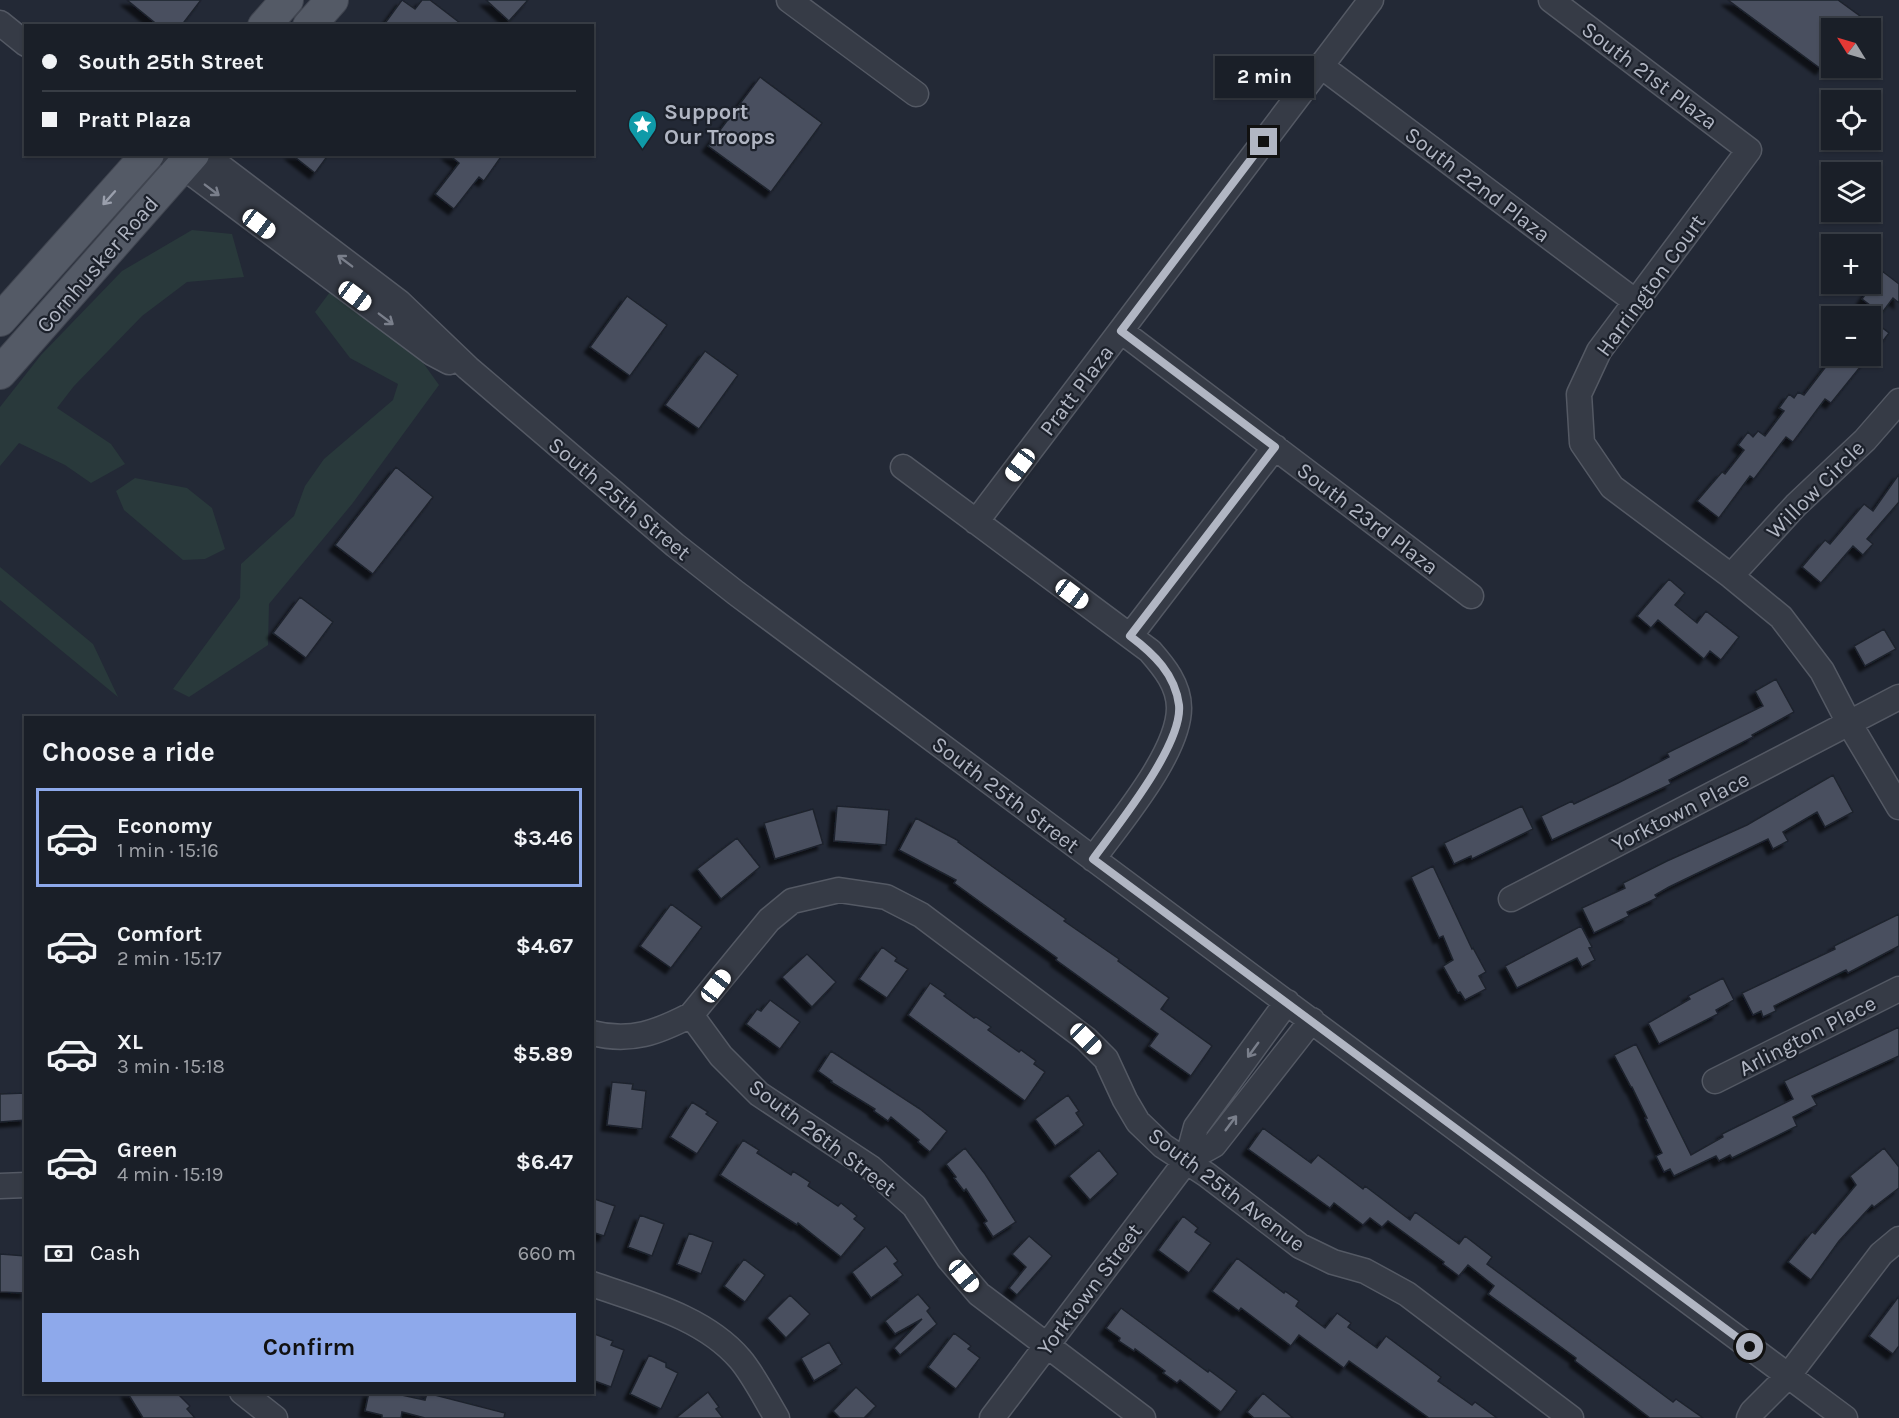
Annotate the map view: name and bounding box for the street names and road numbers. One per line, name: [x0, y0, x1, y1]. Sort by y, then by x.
street label: South 21st Plaza: [1576, 16, 1723, 135]
street label: South 22nd Plaza: [1400, 122, 1555, 248]
street label: Cornhusker Road: [31, 191, 164, 338]
street label: Harrington Court: [1591, 210, 1711, 362]
street label: Pratt Plaza: [1034, 340, 1119, 441]
street label: South 25th Street: [543, 432, 696, 566]
street label: Willow Circle: [1761, 435, 1870, 544]
street label: South 23rd Plaza: [1292, 457, 1443, 580]
street label: South 25th Street: [927, 731, 1084, 859]
street label: Yorktown Place: [1607, 766, 1754, 858]
street label: Arlington Place: [1734, 990, 1881, 1082]
street label: South 26th Street: [744, 1074, 901, 1202]
street label: South 25th Avenue: [1143, 1122, 1310, 1257]
street label: Yorktown Street: [1032, 1219, 1148, 1361]

